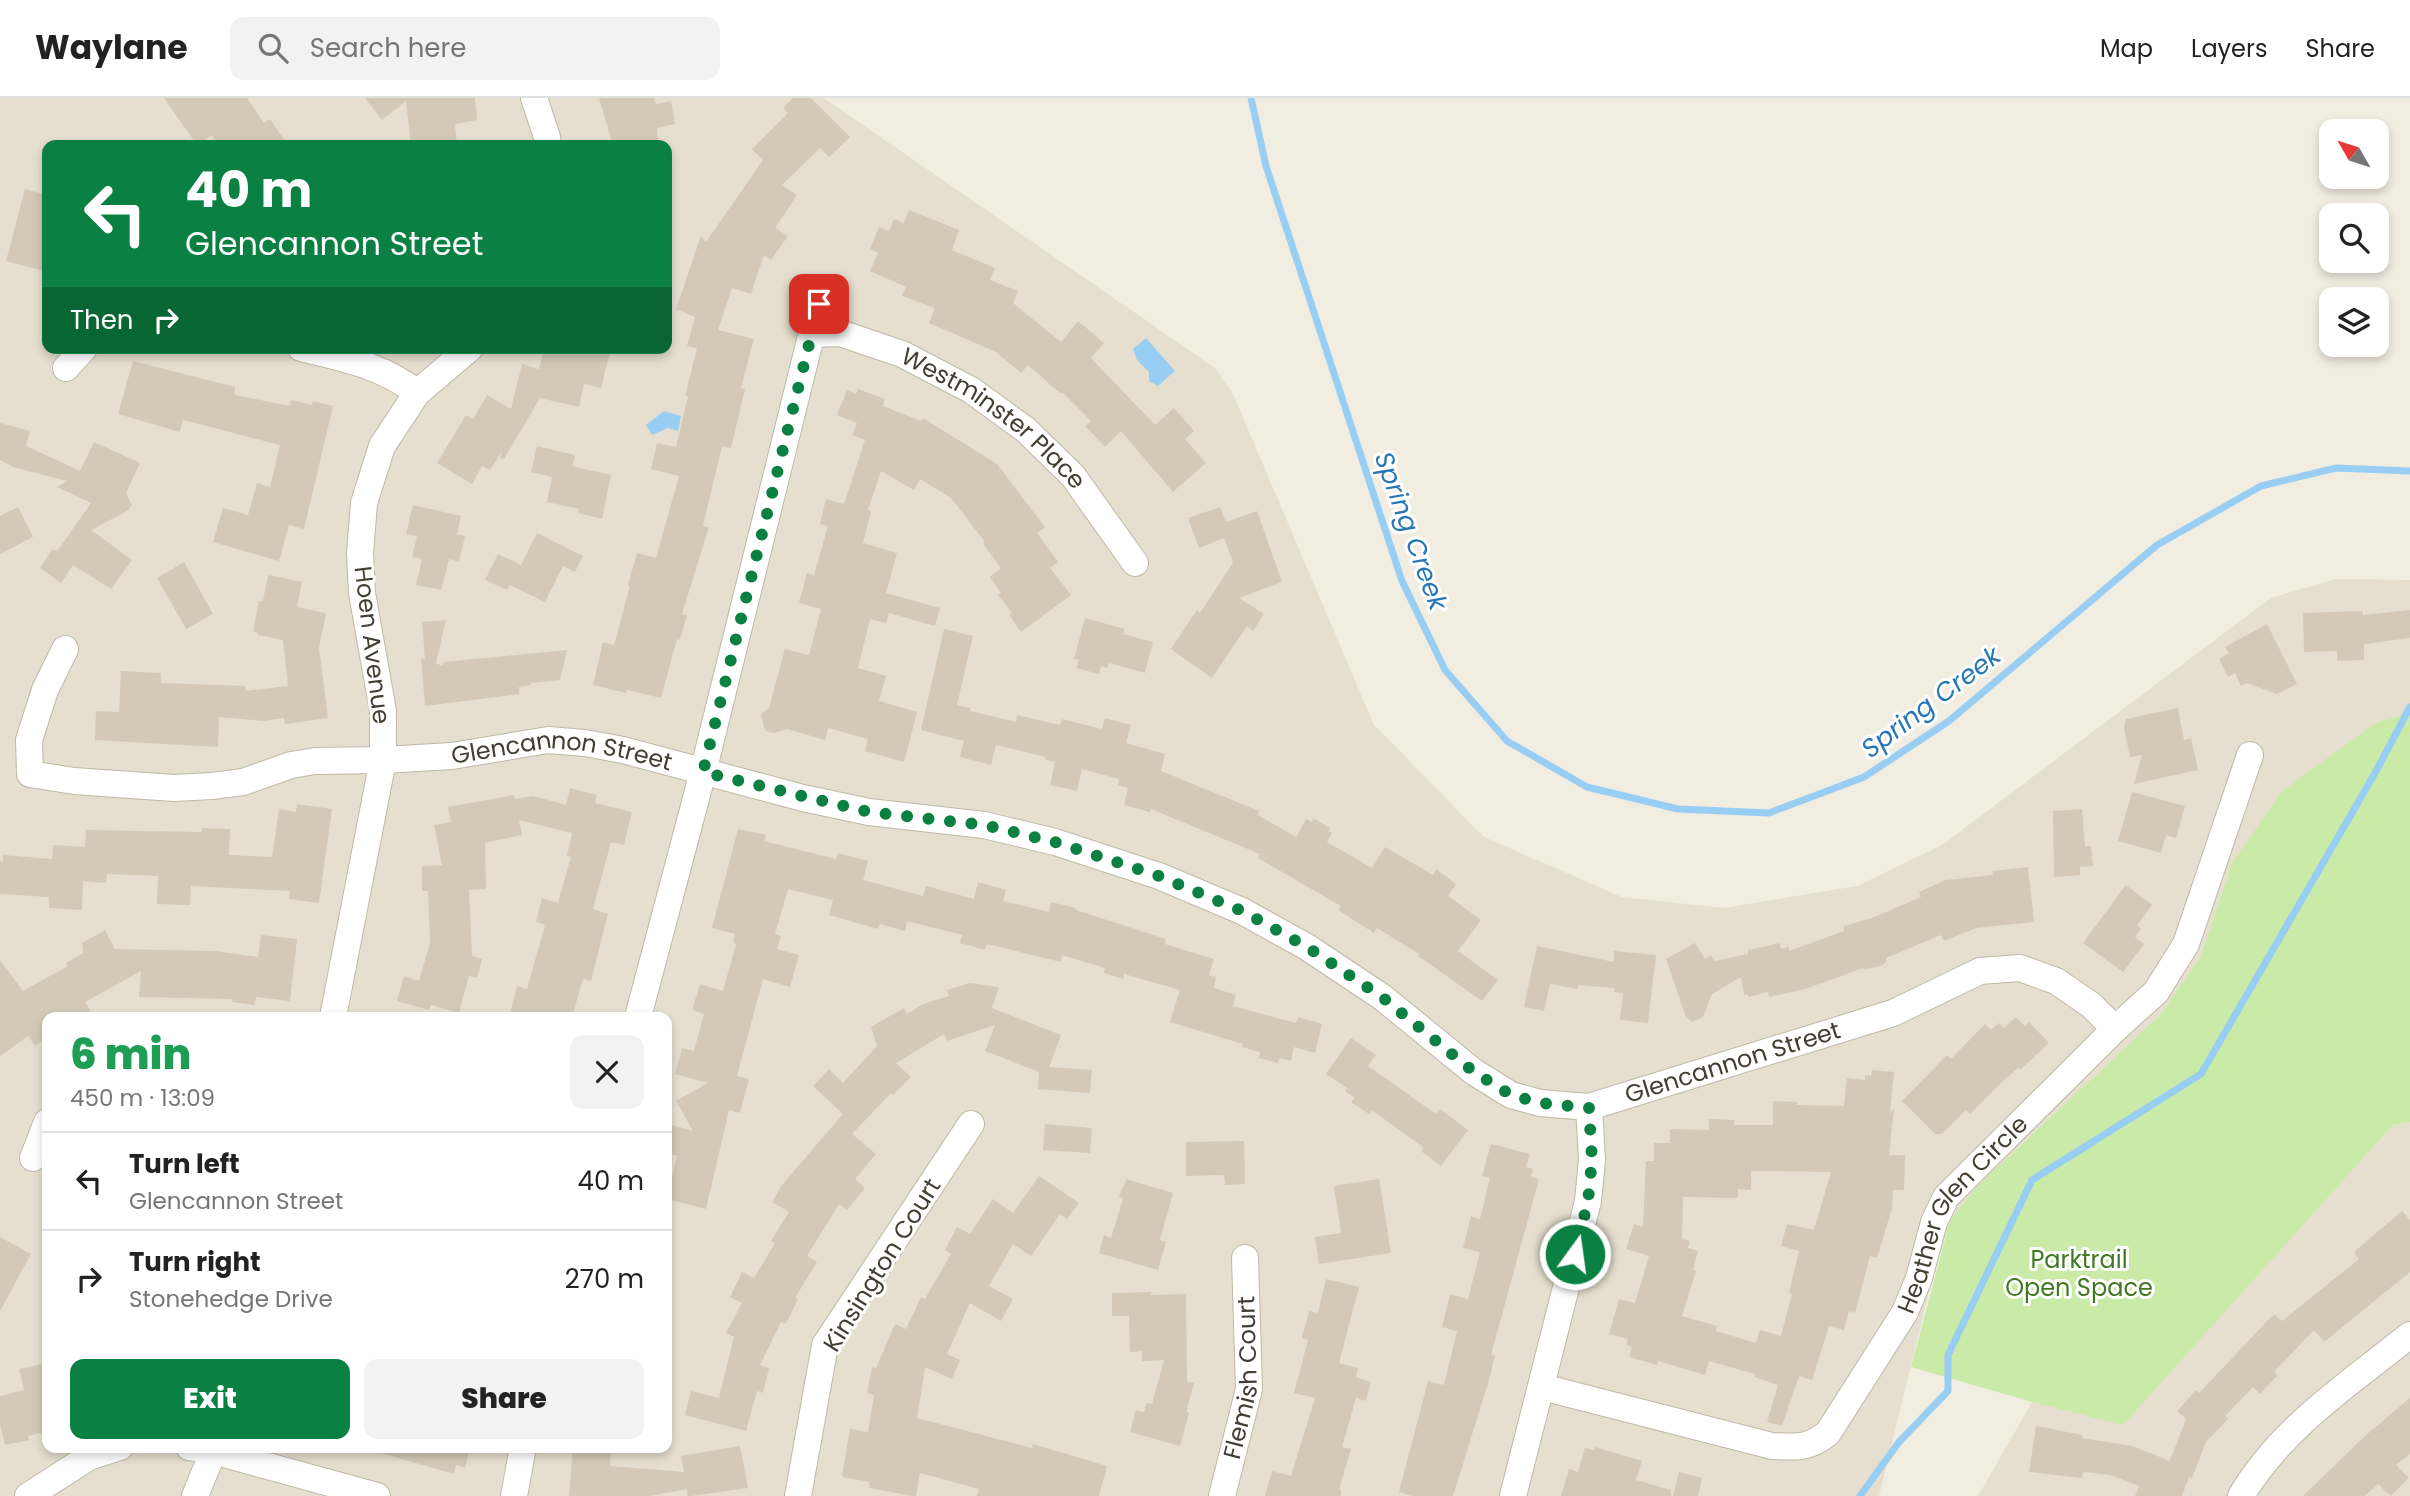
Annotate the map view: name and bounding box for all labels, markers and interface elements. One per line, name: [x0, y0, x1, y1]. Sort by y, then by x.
search box: [230, 17, 720, 80]
text: Waylane: [35, 24, 188, 71]
icon: search: [254, 29, 292, 67]
text: Search here: [310, 30, 466, 66]
text: Map: [2100, 32, 2153, 65]
text: Layers: [2191, 32, 2267, 65]
text: Share: [2305, 32, 2375, 65]
north arrow: [2319, 119, 2389, 189]
map controls: [2319, 119, 2389, 357]
text: 40 m: [185, 156, 312, 224]
icon: left: [70, 168, 161, 259]
button: search: [2319, 203, 2389, 273]
text: Glencannon Street: [185, 221, 483, 266]
pin: [789, 274, 849, 334]
icon: arrive: [800, 285, 838, 323]
button: layers: [2319, 287, 2389, 357]
icon: right: [147, 301, 185, 339]
text: Then: [70, 302, 133, 338]
street label: Westminster Place: [896, 339, 1094, 495]
water label: Spring Creek: [1366, 447, 1457, 617]
street label: Hoen Avenue: [346, 564, 399, 726]
water label: Spring Creek: [1854, 637, 2009, 766]
street label: Glencannon Street: [449, 723, 676, 778]
street label: Glencannon Street: [1621, 1013, 1844, 1111]
text: 6 min: [70, 1025, 191, 1084]
button: close: [570, 1035, 644, 1109]
text: 450 m · 13:09: [70, 1082, 215, 1114]
street label: Heather Glen Circle: [1889, 1108, 2035, 1318]
text: Turn left: [129, 1146, 240, 1182]
icon: left: [70, 1162, 108, 1200]
text: 40 m: [578, 1163, 644, 1199]
street label: Kinsington Court: [815, 1172, 948, 1358]
text: Glencannon Street: [129, 1185, 343, 1217]
position arrow: [1538, 1217, 1612, 1291]
park label: Parktrail Open Space: [2005, 1243, 2153, 1304]
text: Turn right: [129, 1244, 261, 1280]
icon: right: [70, 1260, 108, 1298]
text: 270 m: [565, 1261, 644, 1297]
text: Stonehedge Drive: [129, 1283, 333, 1315]
street label: Flemish Court: [1215, 1295, 1266, 1463]
button: Exit: [70, 1359, 350, 1439]
button: Share: [364, 1359, 644, 1439]

